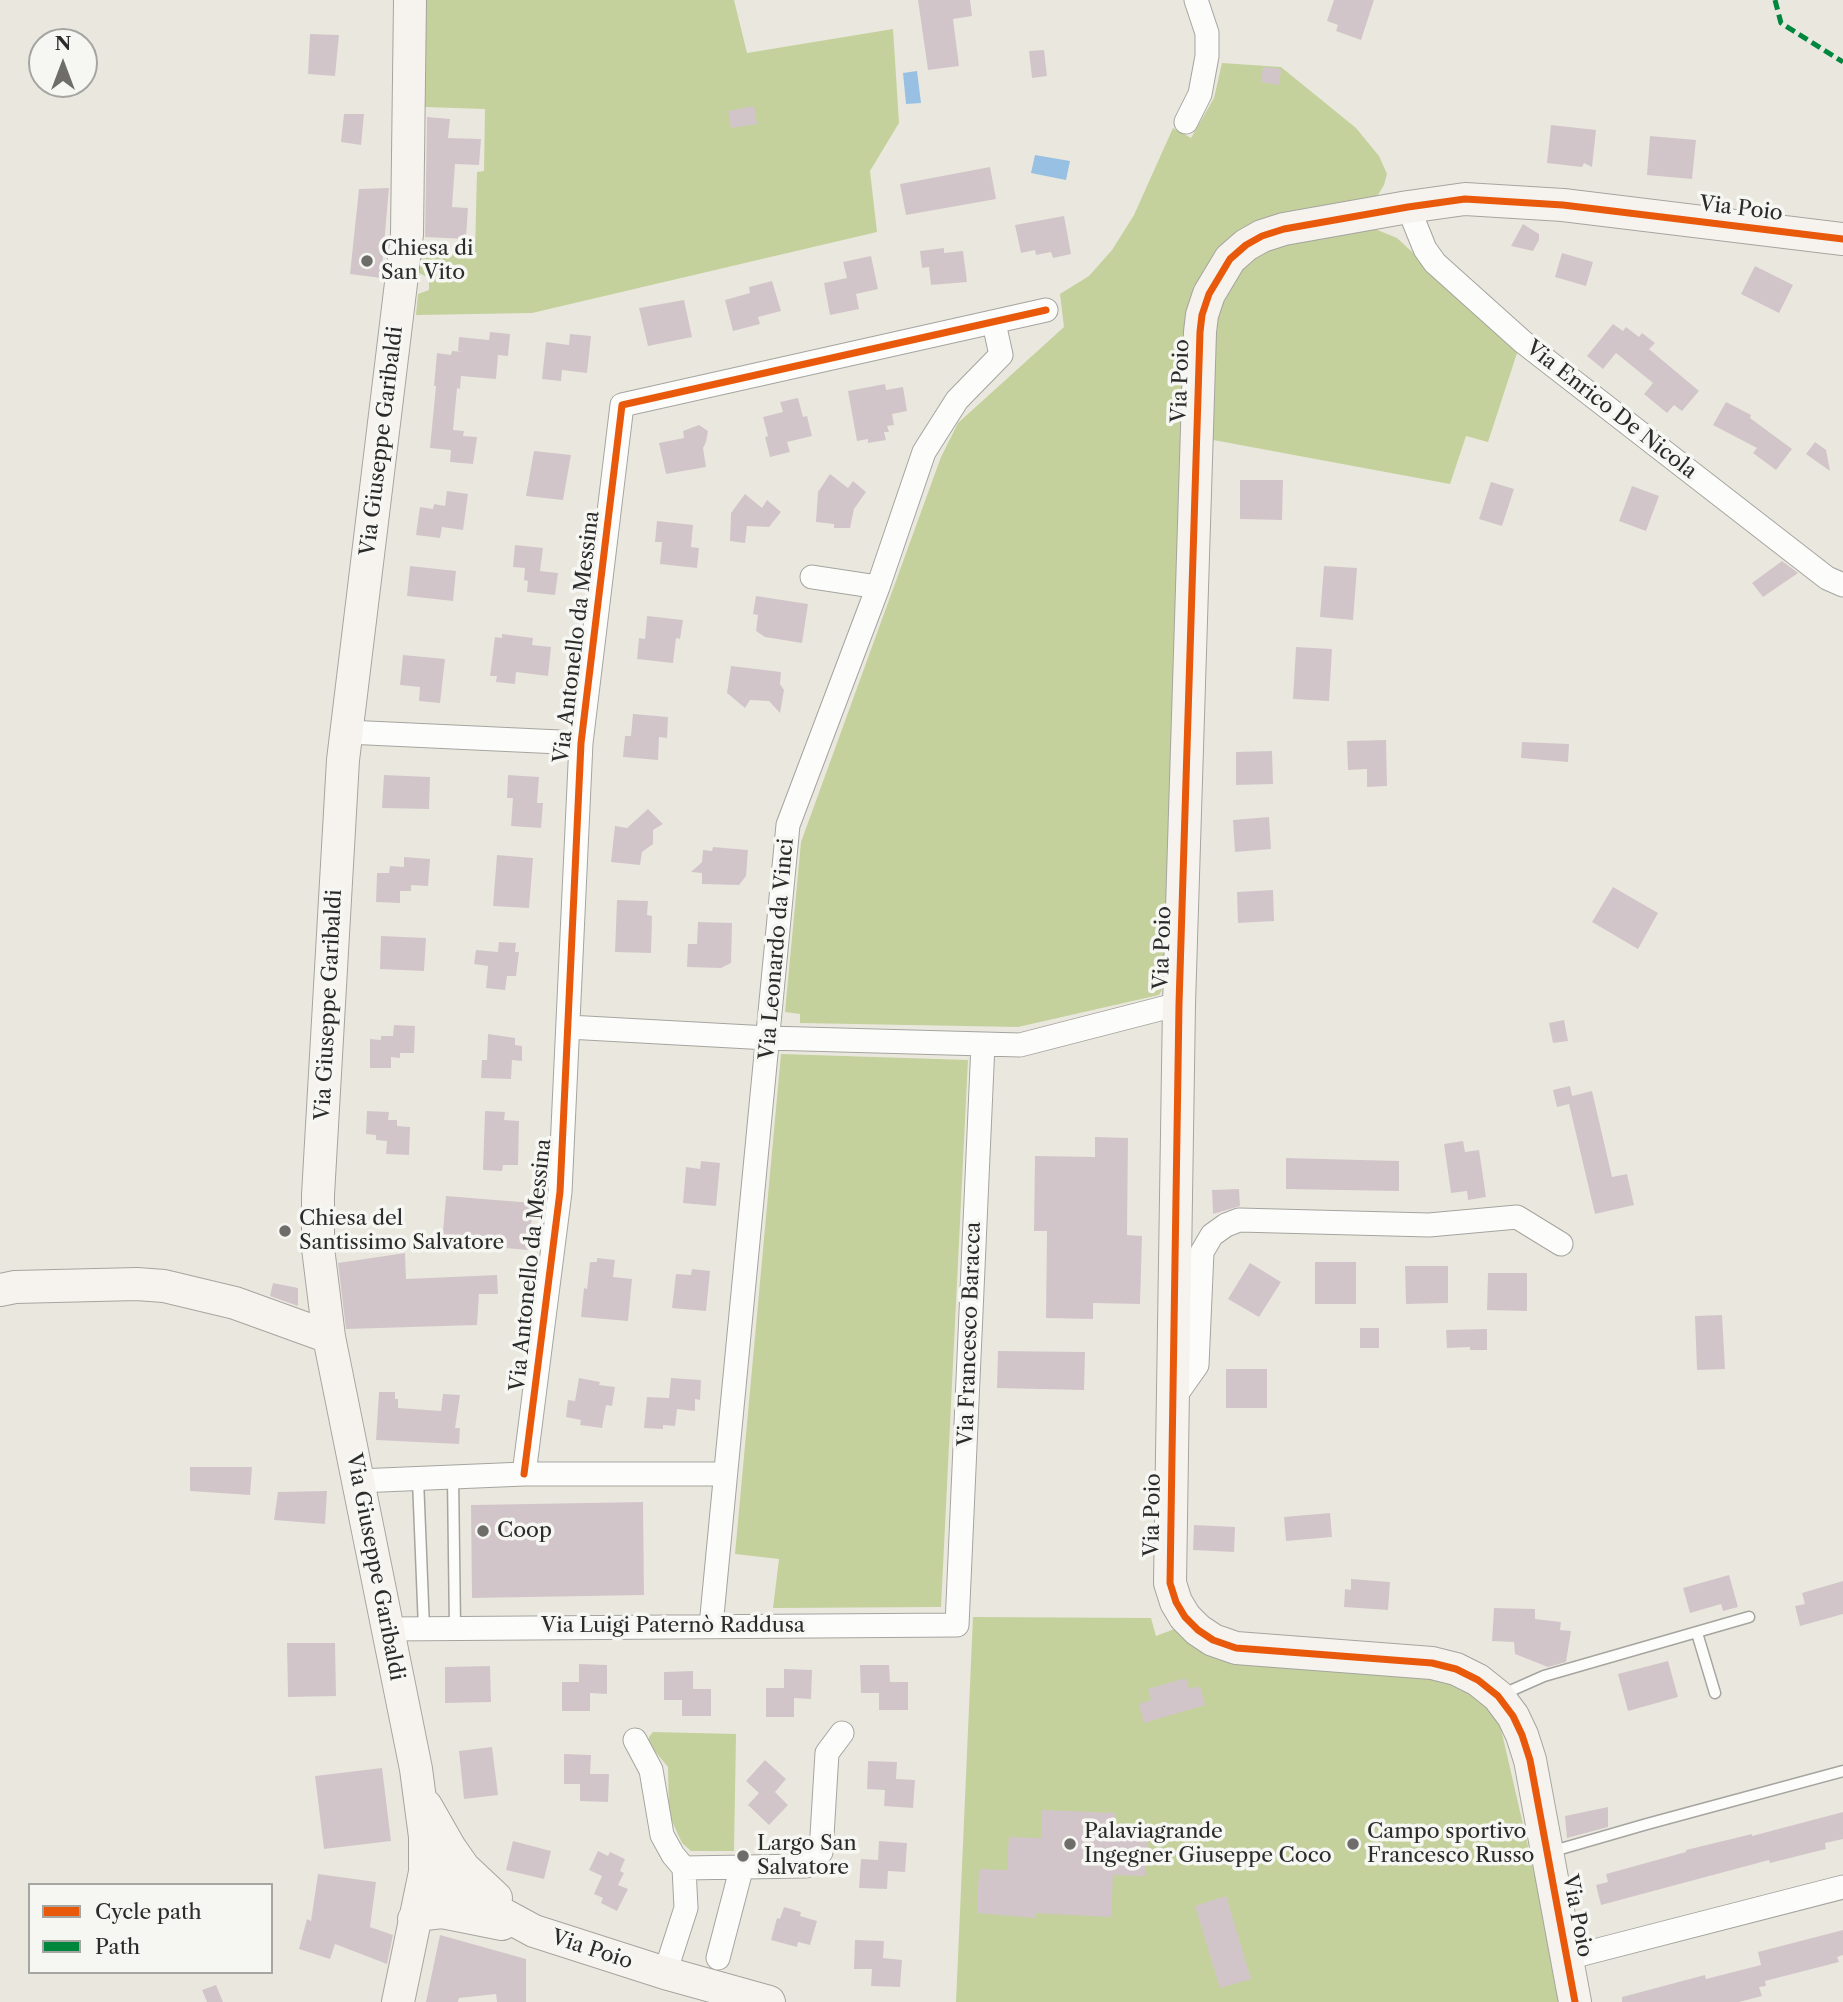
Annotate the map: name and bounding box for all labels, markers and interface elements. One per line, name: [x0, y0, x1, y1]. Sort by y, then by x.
north arrow: [28, 28, 98, 98]
text: N: [55, 32, 71, 55]
street label: Via Poio: [1698, 191, 1784, 227]
place label: Chiesa di San Vito: [381, 236, 473, 286]
marker: Chiesa di San Vito: [359, 253, 375, 269]
street label: Via Giuseppe Garibaldi: [355, 325, 409, 557]
street label: Via Enrico De Nicola: [1521, 336, 1701, 484]
street label: Via Poio: [1167, 339, 1195, 423]
street label: Via Antonello da Messina: [549, 509, 605, 765]
street label: Via Leonardo da Vinci: [755, 837, 799, 1061]
street label: Via Giuseppe Garibaldi: [310, 889, 348, 1121]
street label: Via Poio: [1149, 906, 1177, 990]
street label: Via Antonello da Messina: [505, 1137, 557, 1393]
place label: Chiesa del Santissimo Salvatore: [299, 1206, 504, 1256]
street label: Via Francesco Baracca: [953, 1221, 987, 1447]
marker: Chiesa del Santissimo Salvatore: [277, 1223, 293, 1239]
street label: Via Giuseppe Garibaldi: [341, 1451, 409, 1683]
street label: Via Poio: [1140, 1473, 1166, 1557]
place label: Coop: [497, 1518, 552, 1544]
marker: Coop: [475, 1523, 491, 1539]
street label: Via Luigi Paternò Raddusa: [541, 1613, 805, 1639]
place label: Palaviagrande Ingegner Giuseppe Coco: [1084, 1819, 1332, 1869]
place label: Campo sportivo Francesco Russo: [1367, 1819, 1534, 1869]
place label: Largo San Salvatore: [757, 1831, 857, 1881]
marker: Palaviagrande Ingegner Giuseppe Coco: [1062, 1836, 1078, 1852]
marker: Campo sportivo Francesco Russo: [1345, 1836, 1361, 1852]
marker: Largo San Salvatore: [735, 1848, 751, 1864]
street label: Via Poio: [1557, 1873, 1597, 1959]
legend: [28, 1883, 273, 1974]
text: Cycle path: [95, 1899, 202, 1924]
street label: Via Poio: [548, 1925, 636, 1975]
text: Path: [95, 1934, 140, 1959]

